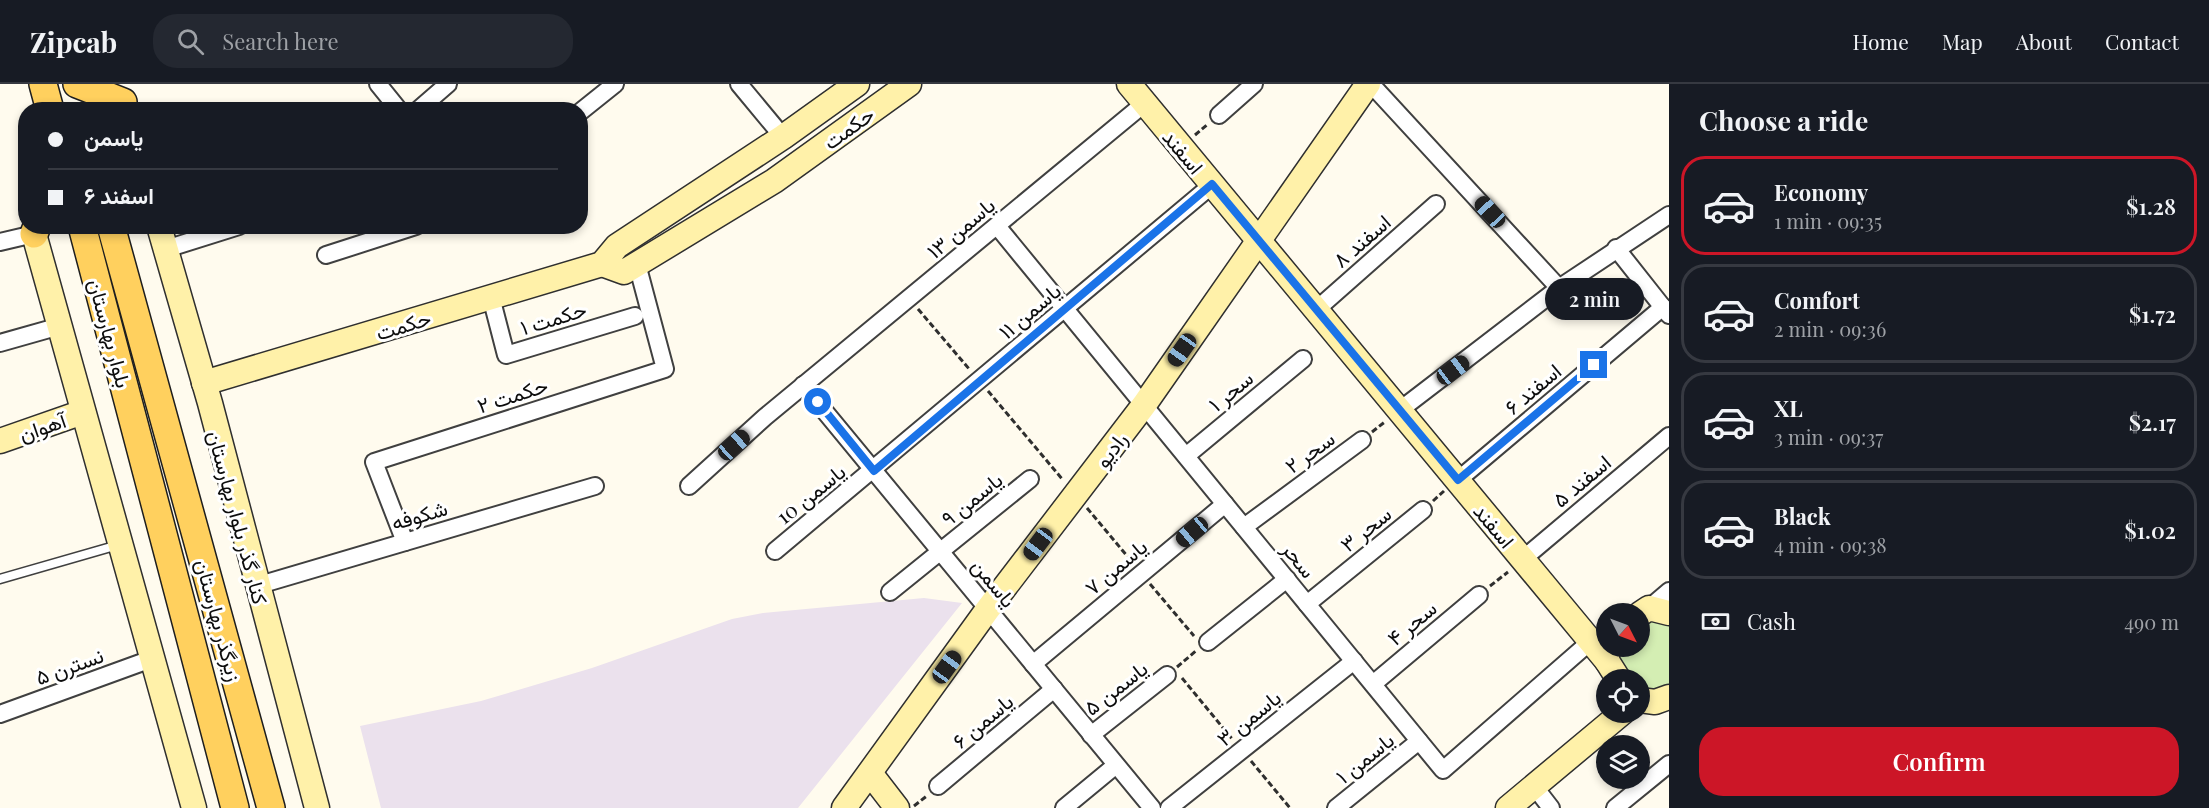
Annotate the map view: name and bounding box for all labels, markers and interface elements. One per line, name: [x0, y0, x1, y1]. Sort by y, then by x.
search box: [153, 14, 573, 68]
text: Zipcab: [30, 23, 117, 60]
icon: search: [174, 25, 207, 58]
text: Search here: [222, 26, 339, 56]
text: Home: [1853, 27, 1909, 55]
text: Map: [1942, 27, 1983, 55]
text: About: [2016, 27, 2072, 55]
text: Contact: [2105, 27, 2179, 55]
street label: حکمت: [817, 99, 879, 155]
text: Choose a ride: [1699, 102, 1868, 138]
text: یاسمن: [84, 122, 143, 152]
street label: اسفند: [1157, 123, 1211, 179]
text: Economy: [1774, 177, 1868, 207]
icon: car: [1702, 179, 1756, 233]
text: اسفند ۶: [84, 180, 154, 210]
street label: یاسمن ۱۳: [920, 190, 1000, 264]
text: $1.28: [2126, 191, 2176, 221]
car: [1471, 193, 1509, 231]
street label: اسفند ۸: [1326, 207, 1396, 273]
text: 1 min · 09:35: [1774, 207, 1882, 234]
street label: بلوار بهارستان: [82, 276, 139, 391]
street label: یاسمن ۱۱: [992, 276, 1066, 344]
callout: 2 min: [1544, 278, 1644, 320]
text: 2 min: [1569, 285, 1620, 312]
text: Comfort: [1774, 285, 1860, 315]
icon: car: [1702, 287, 1756, 341]
street label: حکمت ۱: [517, 294, 589, 340]
text: $1.72: [2129, 299, 2176, 329]
street label: حکمت: [372, 302, 434, 346]
text: 2 min · 09:36: [1774, 315, 1886, 342]
car: [1164, 330, 1200, 370]
route end: [1580, 351, 1607, 378]
car: [1433, 352, 1473, 388]
street label: اسفند ۶: [1498, 356, 1566, 420]
street label: سحر ۱: [1202, 363, 1259, 418]
street label: حکمت ۲: [473, 369, 551, 419]
route start: [804, 388, 831, 415]
text: XL: [1774, 393, 1803, 423]
icon: car: [1702, 395, 1756, 449]
street label: آهوان: [15, 404, 72, 448]
text: $2.17: [2129, 407, 2176, 437]
street label: سحر ۲: [1278, 423, 1340, 479]
text: 3 min · 09:37: [1774, 423, 1883, 450]
car: [715, 426, 753, 464]
street label: رادیو: [1087, 426, 1133, 473]
street label: کنار گذر بلوار بهارستان: [201, 427, 276, 607]
street label: اسفند ۵: [1546, 448, 1616, 512]
street label: یاسمن 10: [770, 457, 850, 529]
street label: یاسمن ۹: [935, 465, 1007, 531]
street label: شکوفه: [388, 493, 451, 536]
street label: اسفند: [1468, 497, 1522, 553]
street label: سحر ۳: [1334, 499, 1397, 558]
text: Black: [1774, 501, 1831, 531]
icon: car: [1702, 503, 1756, 557]
car: [1172, 514, 1212, 550]
text: $1.02: [2125, 515, 2176, 545]
car: [1020, 524, 1056, 564]
text: 4 min · 09:38: [1774, 531, 1887, 558]
street label: یاسمن ۷: [1078, 532, 1152, 600]
street label: سحر: [1275, 534, 1323, 584]
street label: یاسمن: [967, 552, 1023, 612]
street label: زیرگذر بهارستان: [189, 556, 250, 685]
street label: سحر ۴: [1380, 593, 1442, 652]
north arrow: [1596, 603, 1650, 657]
map controls: [1596, 603, 1650, 789]
icon: cash: [1699, 605, 1732, 638]
text: Cash: [1747, 606, 1796, 636]
text: 490 m: [2124, 608, 2179, 635]
street label: نسترن ۵: [31, 640, 107, 691]
car: [929, 647, 965, 687]
street label: یاسمن ۵: [1077, 653, 1153, 721]
button: locate: [1596, 669, 1650, 723]
street label: یاسمن ۳: [1210, 683, 1286, 751]
street label: یاسمن ۶: [946, 686, 1018, 754]
street label: یاسمن ۱: [1329, 725, 1399, 789]
button: Confirm: [1699, 727, 2179, 796]
button: layers: [1596, 735, 1650, 789]

